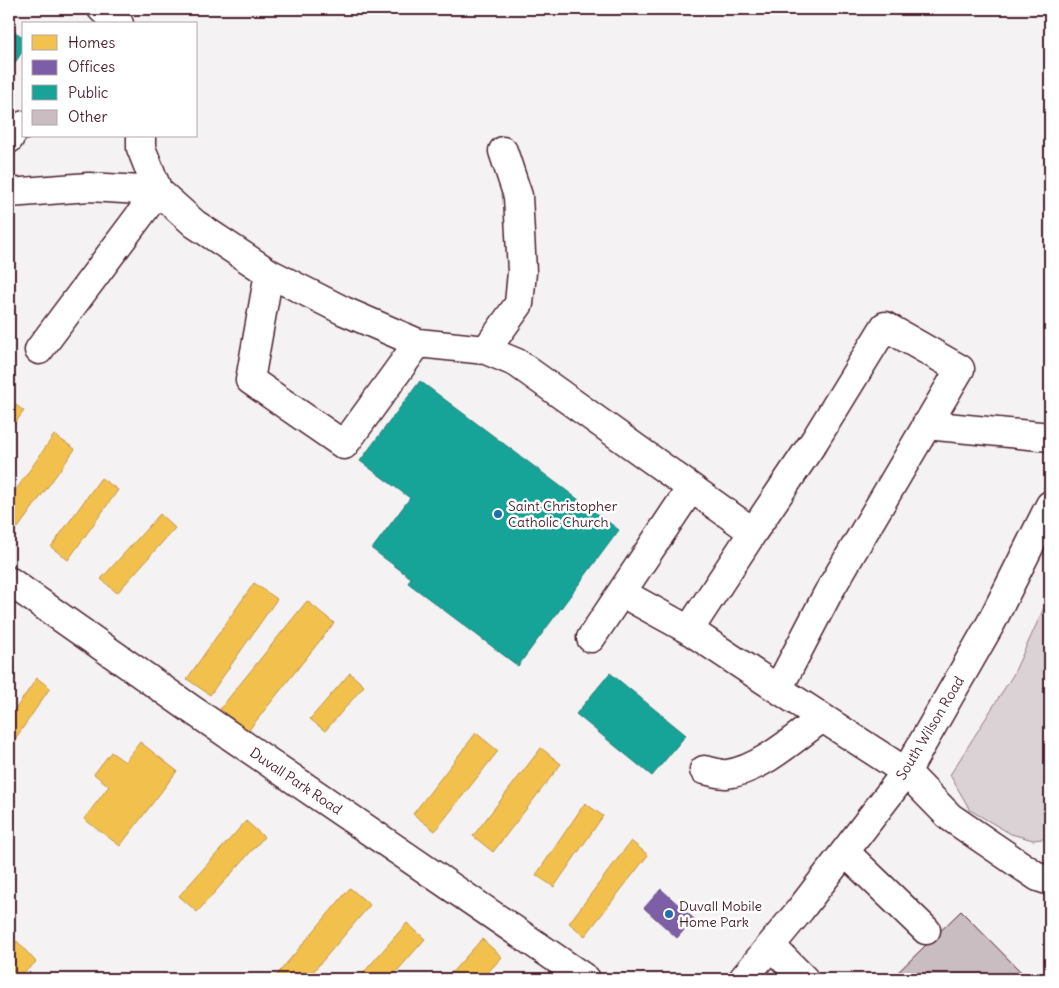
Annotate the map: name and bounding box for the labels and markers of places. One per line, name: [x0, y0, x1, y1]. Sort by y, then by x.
place label: Saint Christopher Catholic Church: [508, 497, 618, 531]
marker: Saint Christopher Catholic Church: [492, 508, 504, 520]
place label: Duvall Mobile Home Park: [679, 897, 762, 931]
marker: Duvall Mobile Home Park: [663, 908, 675, 920]

